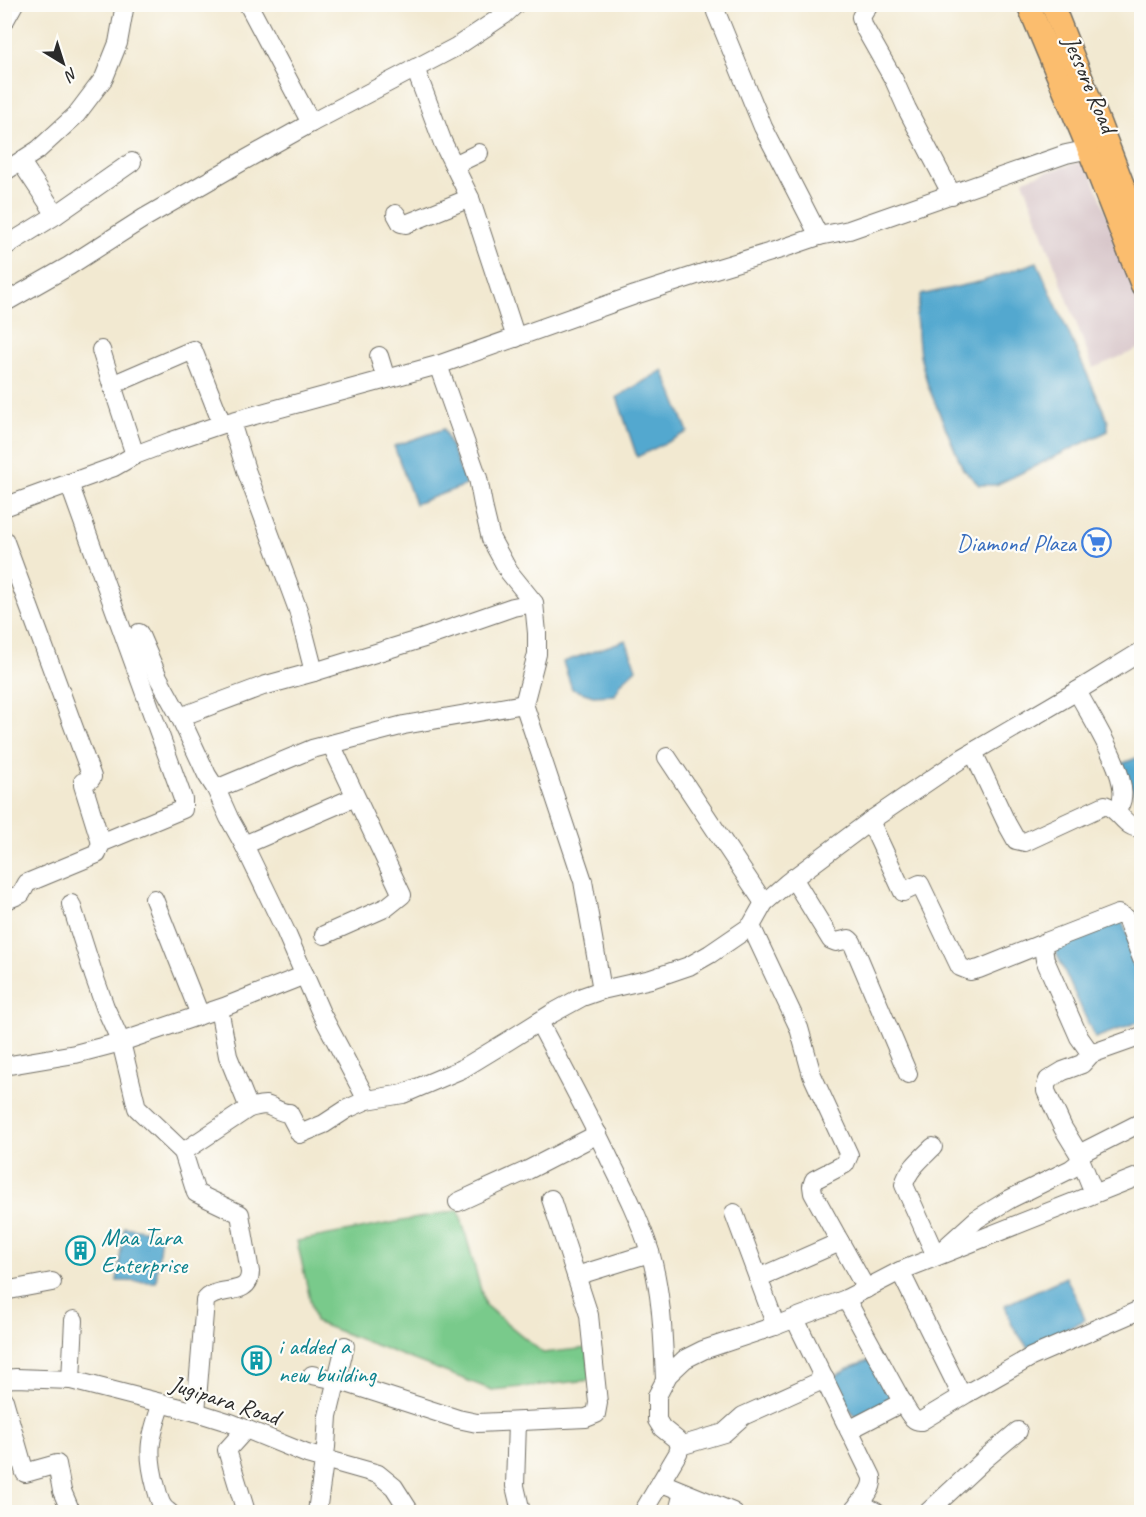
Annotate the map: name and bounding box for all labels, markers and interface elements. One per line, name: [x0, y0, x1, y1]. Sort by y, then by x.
street label: Jessore Road: [1056, 30, 1125, 140]
north arrow: [33, 33, 93, 93]
text: N: [59, 63, 82, 87]
supermarket icon: Diamond Plaza: [1081, 527, 1113, 559]
place label: Diamond Plaza: [957, 528, 1077, 558]
place label: Maa Tara Enterprise: [101, 1222, 189, 1280]
building icon: Maa Tara Enterprise: [64, 1235, 96, 1267]
place label: i added a new building: [278, 1331, 377, 1389]
building icon: i added a new building: [241, 1344, 273, 1376]
street label: Jugipara Road: [166, 1368, 287, 1433]

